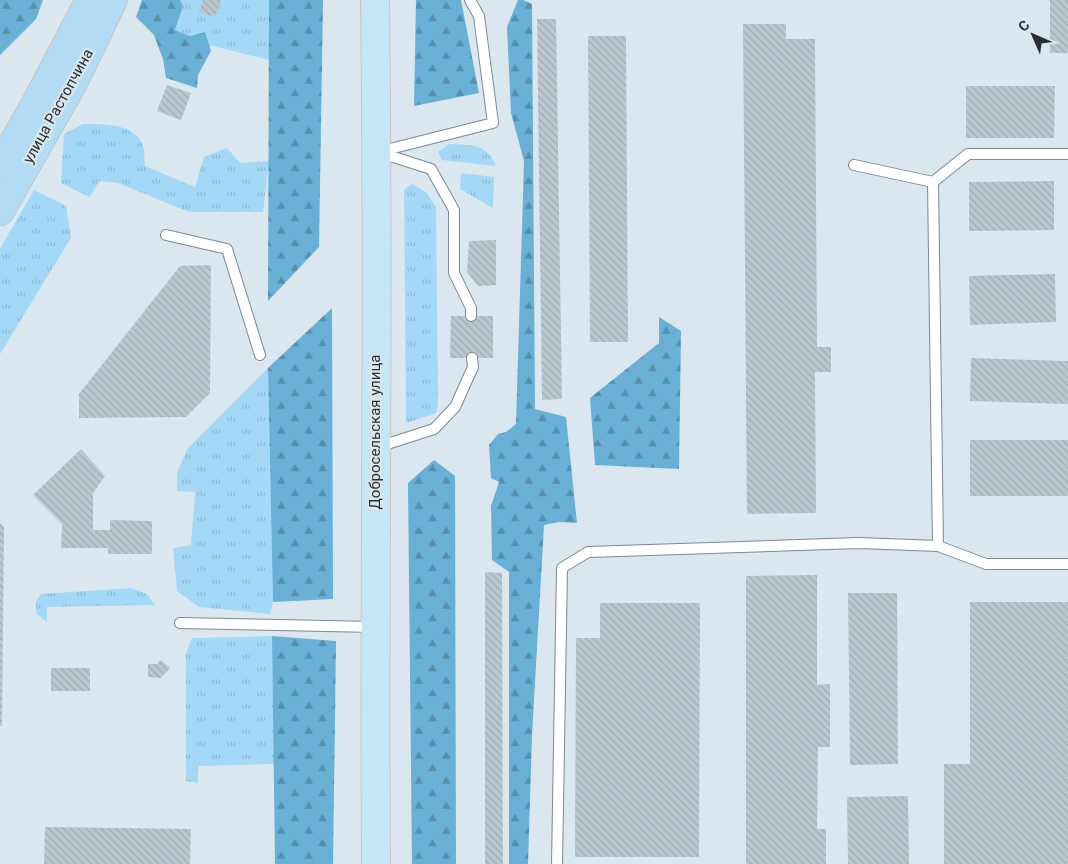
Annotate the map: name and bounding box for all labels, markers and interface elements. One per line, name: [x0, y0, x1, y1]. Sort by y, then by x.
north arrow: [1008, 10, 1058, 60]
text: С: [1015, 17, 1033, 35]
street label: улица Растопчина: [19, 46, 97, 166]
street label: Добросельская улица: [366, 355, 384, 509]

